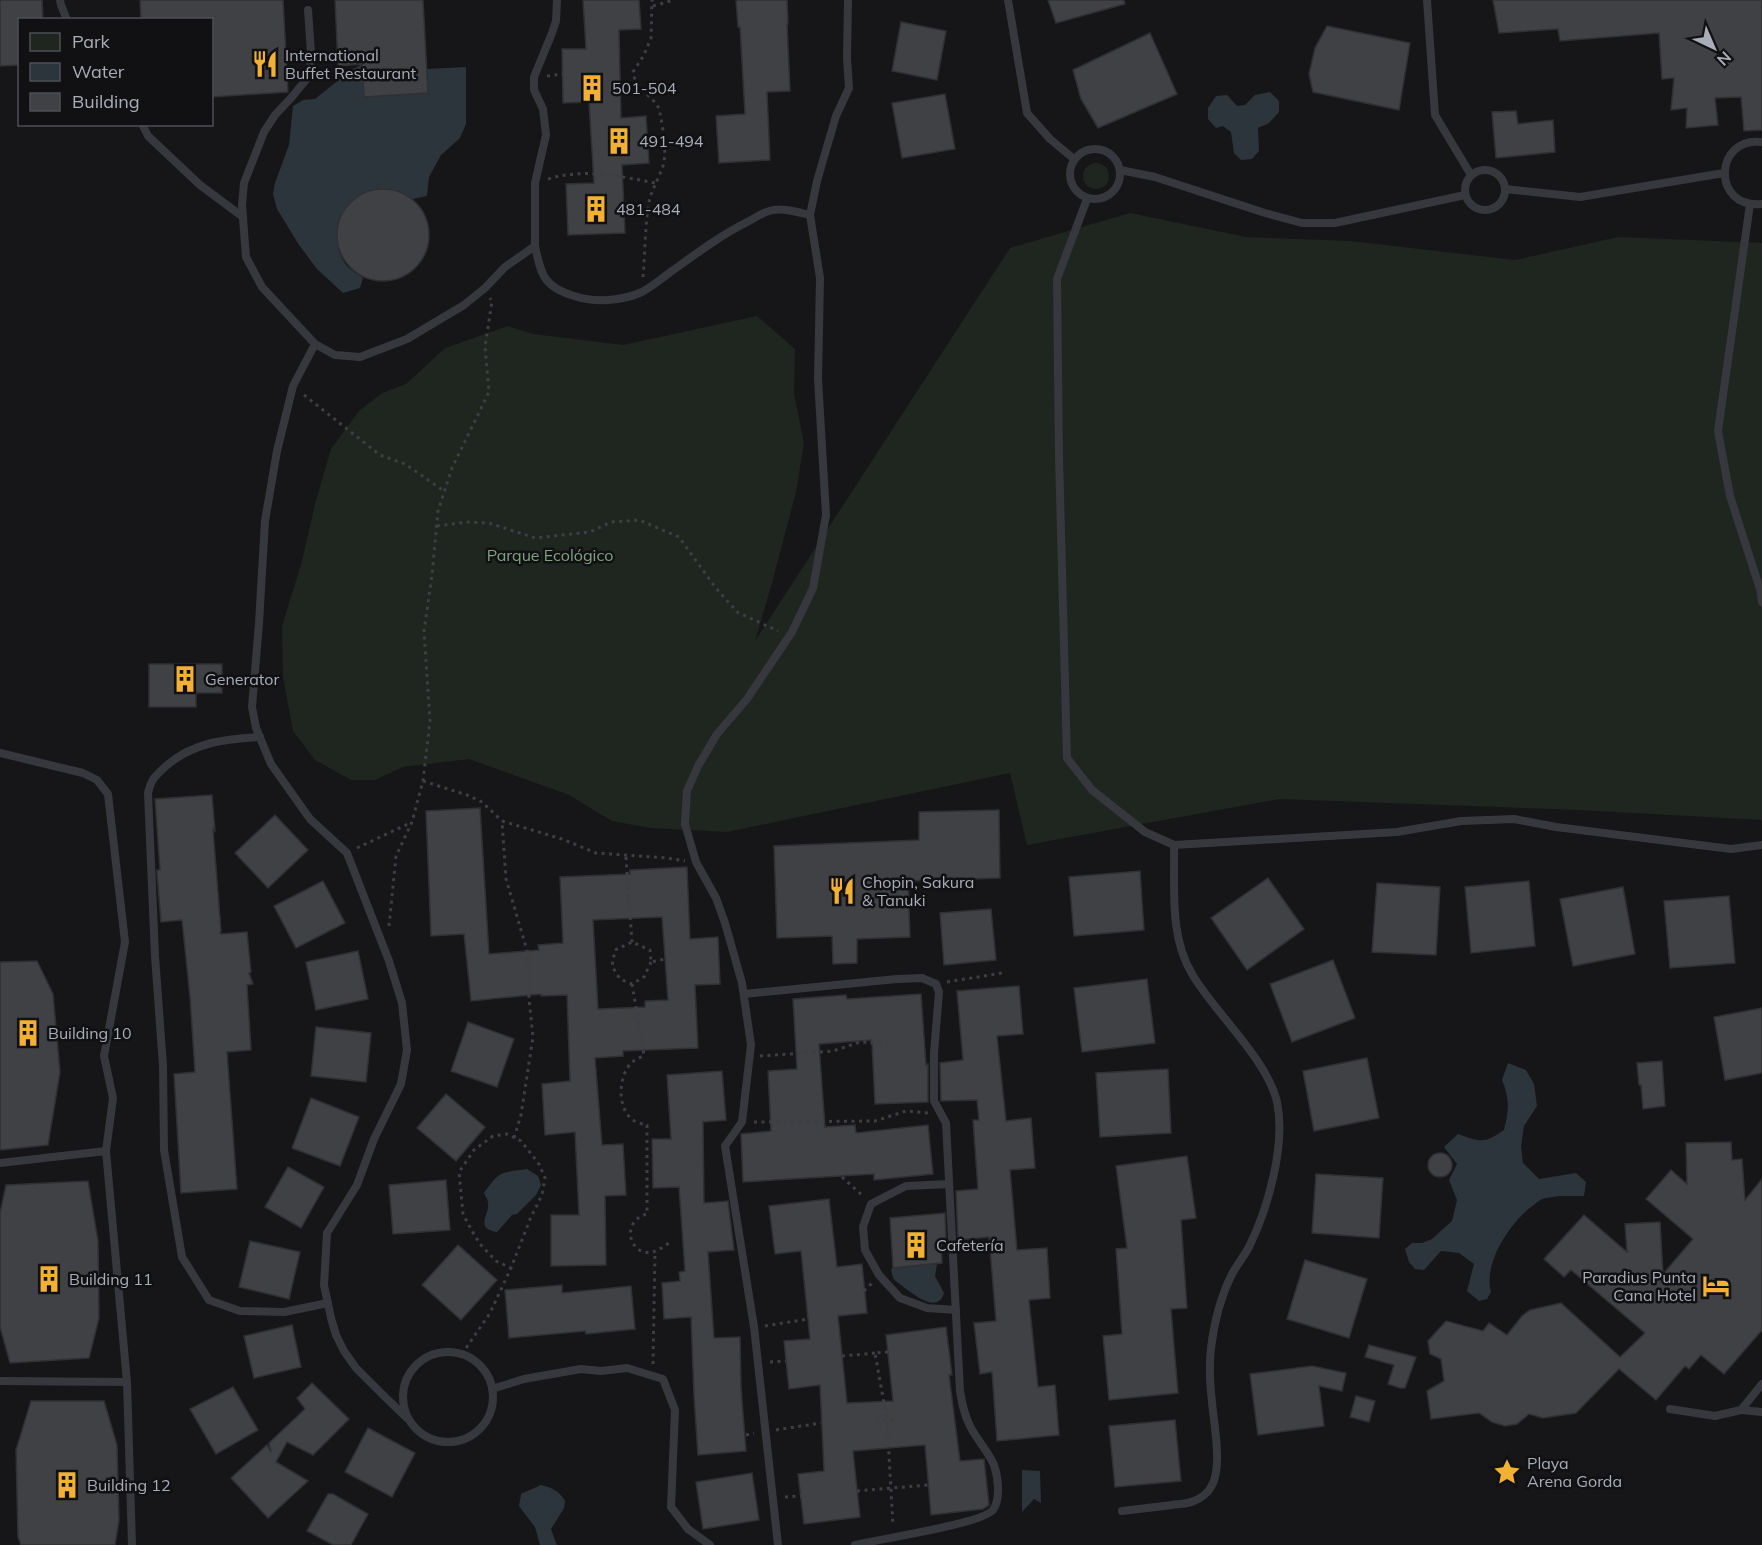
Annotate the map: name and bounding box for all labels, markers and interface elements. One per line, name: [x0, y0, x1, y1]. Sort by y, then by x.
legend: [18, 18, 213, 126]
north arrow: [1684, 18, 1744, 78]
text: Park: [72, 30, 111, 53]
place label: International Buffet Restaurant: [285, 45, 417, 83]
text: N: [1713, 47, 1736, 70]
restaurant icon: International Buffet Restaurant: [250, 49, 280, 79]
text: Water: [72, 60, 125, 83]
building icon: 501-504: [577, 73, 607, 103]
place label: 501-504: [612, 78, 677, 98]
text: Building: [72, 90, 140, 113]
building icon: 491-494: [604, 126, 634, 156]
place label: 491-494: [639, 131, 704, 151]
building icon: 481-484: [581, 194, 611, 224]
place label: 481-484: [616, 199, 681, 219]
park label: Parque Ecológico: [487, 545, 613, 565]
building icon: Generator: [170, 664, 200, 694]
place label: Generator: [205, 669, 279, 689]
place label: Chopin, Sakura & Tanuki: [862, 872, 974, 910]
restaurant icon: Chopin, Sakura & Tanuki: [827, 876, 857, 906]
building icon: Building 10: [13, 1018, 43, 1048]
place label: Building 10: [48, 1023, 132, 1043]
building icon: Cafetería: [901, 1230, 931, 1260]
place label: Cafetería: [936, 1235, 1004, 1255]
building icon: Building 11: [34, 1264, 64, 1294]
place label: Paradius Punta Cana Hotel: [1582, 1267, 1696, 1305]
place label: Building 11: [69, 1269, 153, 1289]
hotel icon: Paradius Punta Cana Hotel: [1701, 1271, 1731, 1301]
place label: Playa Arena Gorda: [1527, 1453, 1622, 1491]
place icon: Playa Arena Gorda: [1492, 1457, 1522, 1487]
building icon: Building 12: [52, 1470, 82, 1500]
place label: Building 12: [87, 1475, 171, 1495]

